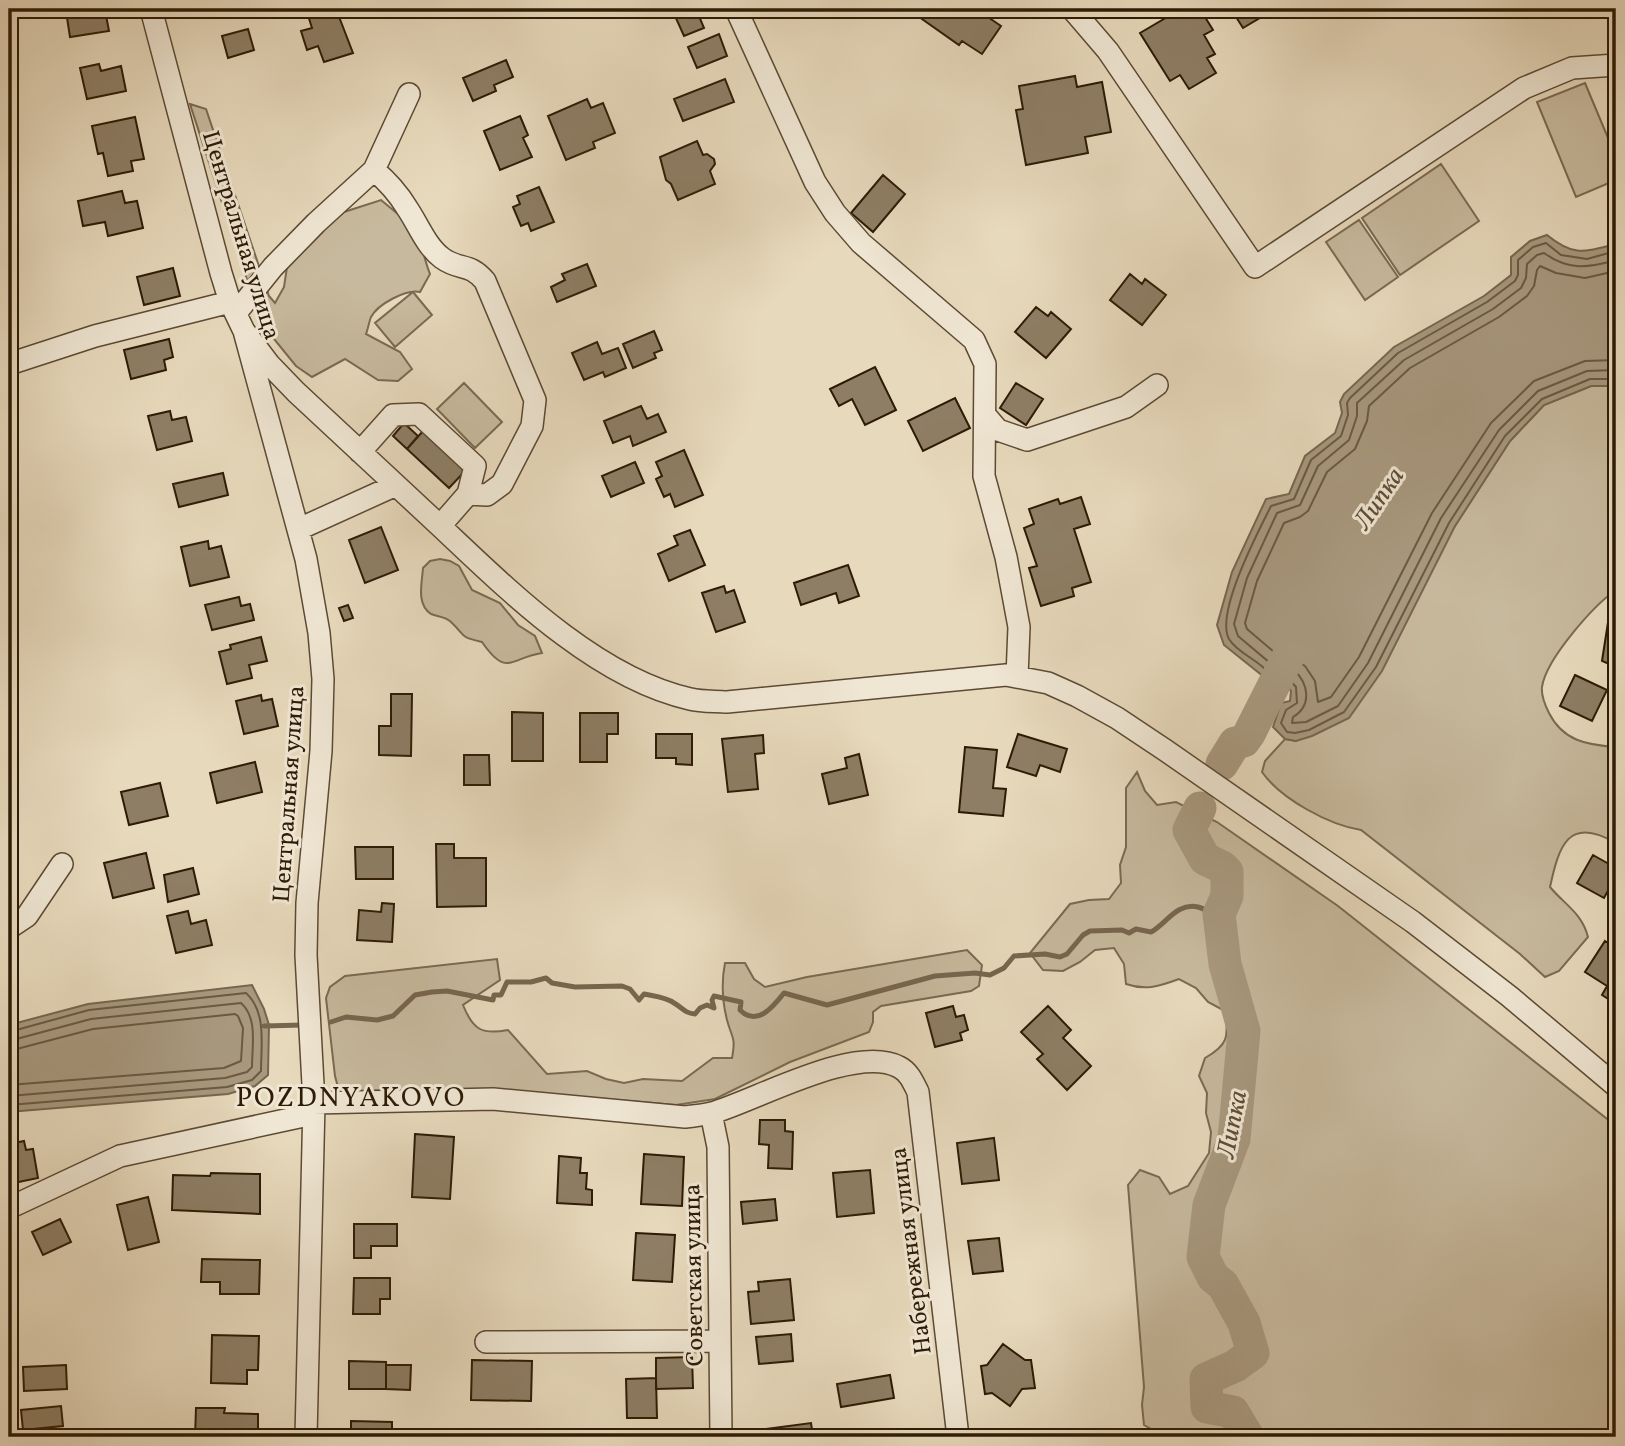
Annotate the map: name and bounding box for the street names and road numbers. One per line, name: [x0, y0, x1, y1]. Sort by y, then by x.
street label: Центральная улица: [192, 127, 288, 344]
street label: Центральная улица: [265, 685, 315, 904]
street label: Набережная улица: [882, 1145, 942, 1356]
street label: Советская улица: [676, 1183, 714, 1367]

